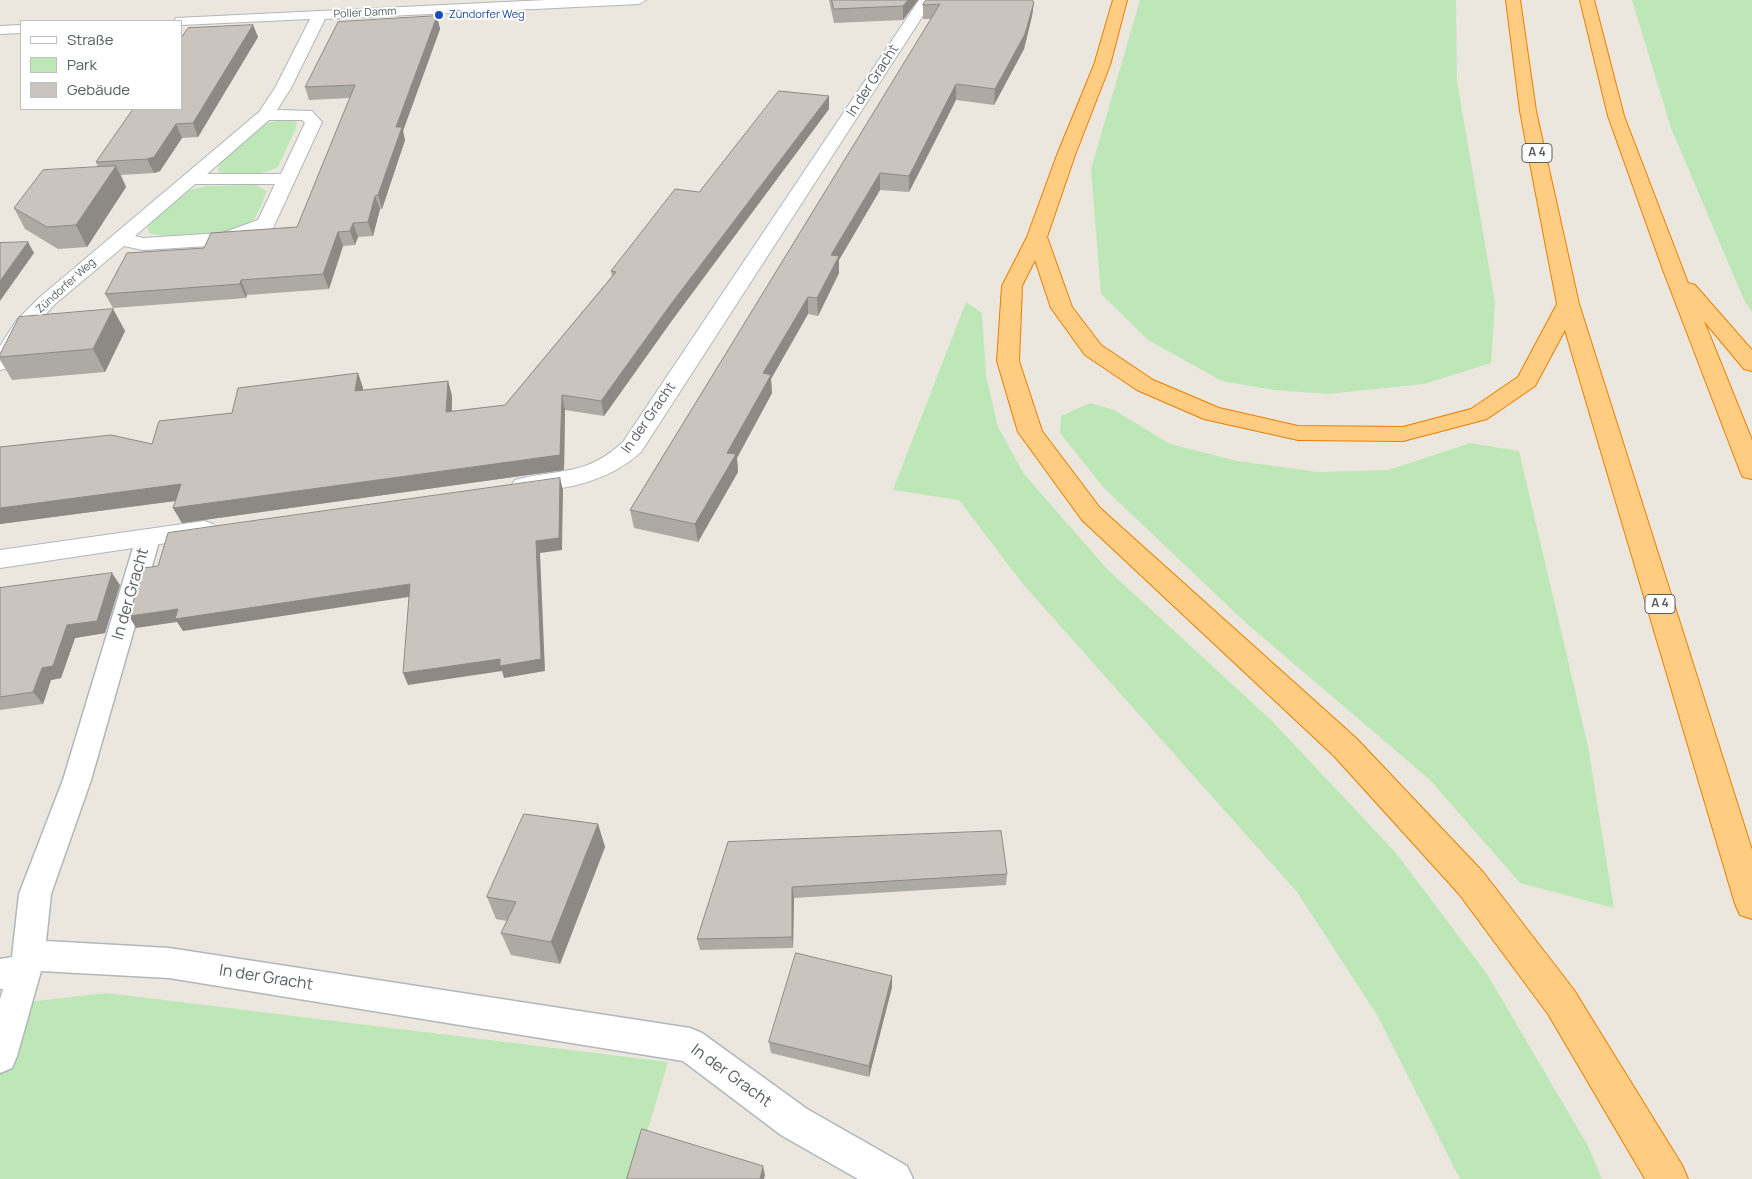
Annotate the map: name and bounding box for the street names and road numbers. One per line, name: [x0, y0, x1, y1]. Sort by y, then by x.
street label: Poller Damm: [333, 5, 397, 21]
street label: In der Gracht: [843, 42, 903, 120]
road number: A 4: [1522, 144, 1552, 162]
street label: Zündorfer Weg: [33, 256, 99, 316]
street label: In der Gracht: [618, 379, 680, 457]
street label: In der Gracht: [109, 546, 153, 642]
road number: A 4: [1645, 594, 1675, 614]
street label: In der Gracht: [218, 961, 314, 995]
street label: In der Gracht: [687, 1040, 775, 1112]

